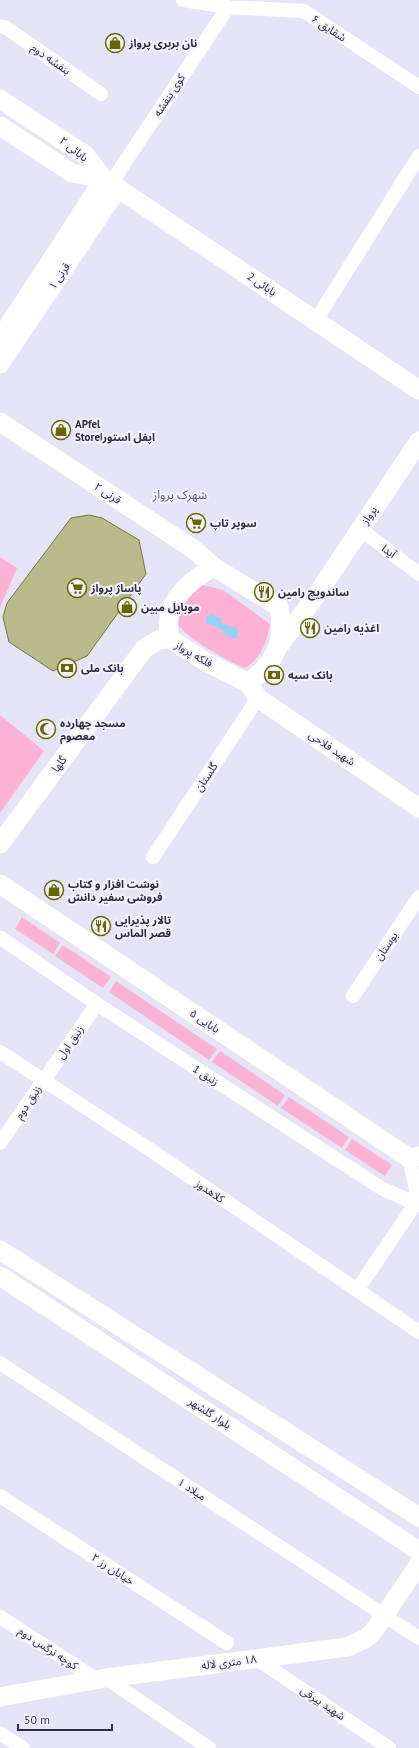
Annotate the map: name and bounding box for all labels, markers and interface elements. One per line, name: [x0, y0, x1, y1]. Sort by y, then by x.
street label: شقایق ۶: [309, 12, 349, 45]
shop icon: نان بربری پرواز: [104, 32, 126, 54]
place label: نان بربری پرواز: [128, 36, 197, 51]
street label: بنفشه دوم: [28, 40, 74, 79]
street label: کوی بنفشه: [150, 71, 188, 119]
street label: بابائی ۲: [57, 133, 91, 165]
street label: قرنی ۱: [45, 260, 73, 292]
street label: بابائی 2: [245, 269, 279, 299]
place label: APfel Store|اپفل استور: [75, 417, 155, 445]
shop icon: APfel Store|اپفل استور: [50, 419, 72, 441]
street label: قرنی ۲: [92, 479, 124, 507]
district label: شهرک پرواز: [152, 487, 207, 503]
street label: پرواز: [357, 503, 381, 528]
supermarket icon: سوپر تاپ: [185, 512, 207, 534]
place label: سوپر تاپ: [210, 516, 257, 531]
street label: آیدا: [379, 541, 400, 561]
supermarket icon: پاساژ پرواز: [66, 577, 88, 599]
place label: پاساژ پرواز: [90, 581, 142, 596]
restaurant icon: ساندویچ رامین: [253, 581, 275, 603]
place label: ساندویچ رامین: [278, 585, 349, 601]
shop icon: موبایل مبین: [116, 596, 138, 618]
place label: موبایل مبین: [141, 600, 200, 614]
restaurant icon: اغذیه رامین: [299, 617, 321, 639]
place label: اغذیه رامین: [324, 621, 379, 635]
street label: فلکه پرواز: [171, 637, 215, 671]
bank icon: بانک ملی: [56, 657, 78, 679]
place label: بانک ملی: [81, 661, 124, 675]
bank icon: بانک سپه: [263, 664, 285, 686]
place label: بانک سپه: [288, 668, 333, 683]
place label: مسجد چهارده معصوم: [60, 716, 126, 745]
mosque icon: مسجد چهارده معصوم: [35, 718, 57, 740]
street label: شهید فلاحی: [306, 727, 358, 769]
street label: گلها: [48, 753, 70, 775]
street label: گلستان: [191, 759, 221, 794]
place label: نوشت افزار و کتاب فروشی سفیر دانش: [68, 877, 163, 904]
shop icon: نوشت افزار و کتاب فروشی سفیر دانش: [43, 879, 65, 901]
place label: تالار پذیرایی قصر الماس: [115, 913, 171, 940]
restaurant icon: تالار پذیرایی قصر الماس: [90, 915, 112, 937]
street label: بوستان: [371, 929, 401, 963]
street label: ۵ بابایی: [187, 1006, 223, 1036]
street label: زنبق اول: [54, 1023, 87, 1061]
street label: زنبق 1: [190, 1061, 222, 1089]
street label: زنبق دوم: [12, 1082, 45, 1122]
street label: کلاهدوز: [192, 1176, 228, 1206]
street label: بلوار گلشهر: [185, 1393, 234, 1432]
street label: میلاد ۱: [175, 1475, 209, 1503]
street label: خیابان رز ۲: [89, 1550, 137, 1588]
street label: کوچه نرگس دوم: [15, 1624, 81, 1674]
street label: ١٨ متری لاله: [201, 1652, 258, 1672]
street label: شهید بیرقی: [298, 1683, 348, 1723]
scale bar: [18, 1706, 112, 1732]
text: 50 m: [24, 1712, 50, 1727]

